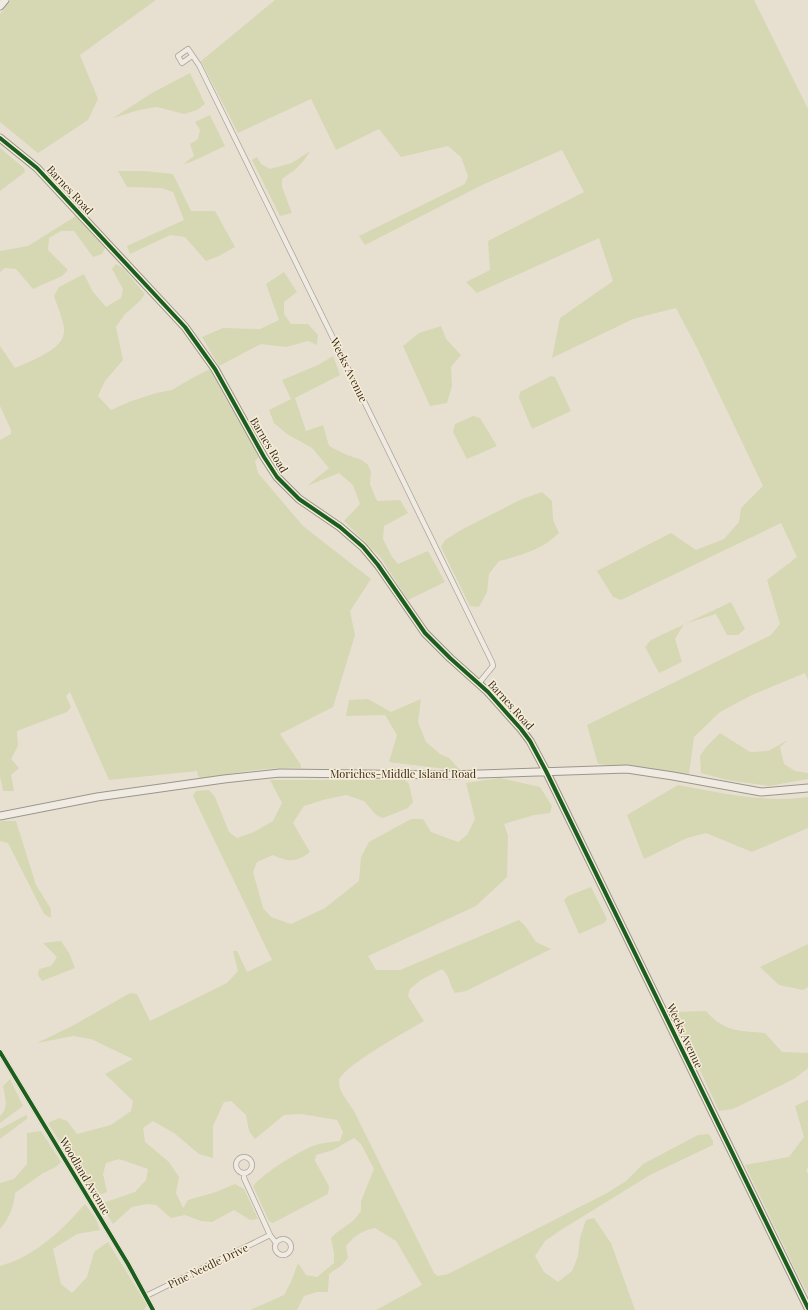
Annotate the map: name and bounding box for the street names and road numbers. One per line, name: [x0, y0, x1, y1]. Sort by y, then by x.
street label: Barnes Road: [44, 162, 97, 218]
street label: Weeks Avenue: [327, 334, 372, 405]
street label: Barnes Road: [247, 414, 292, 476]
street label: Barnes Road: [485, 677, 538, 733]
street label: Moriches-Middle Island Road: [330, 766, 477, 781]
street label: Weeks Avenue: [663, 1000, 707, 1071]
street label: Woodland Avenue: [56, 1133, 115, 1218]
street label: Pine Needle Drive: [165, 1239, 251, 1292]

